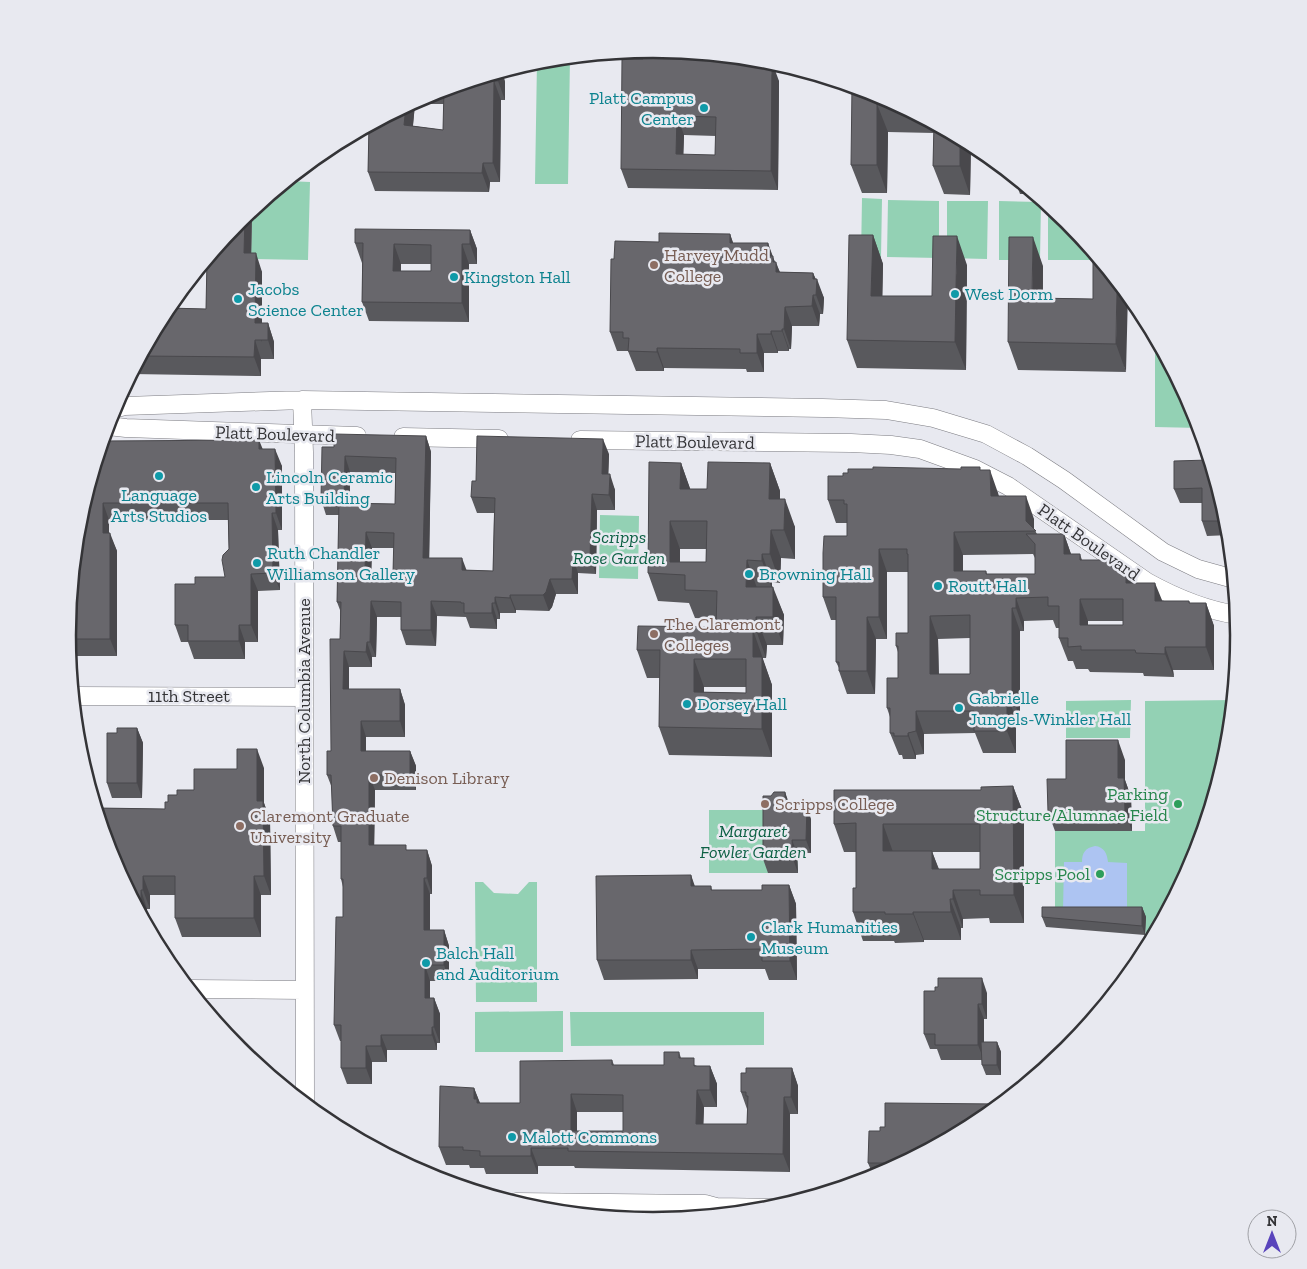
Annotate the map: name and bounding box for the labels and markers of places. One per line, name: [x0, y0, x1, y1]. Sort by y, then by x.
place label: Platt Campus Center: [589, 87, 694, 130]
marker: Platt Campus Center: [698, 102, 710, 114]
place label: Harvey Mudd College: [664, 244, 769, 287]
marker: Harvey Mudd College: [648, 259, 660, 271]
place label: Kingston Hall: [464, 266, 571, 288]
marker: Kingston Hall: [448, 271, 460, 283]
place label: Jacobs Science Center: [248, 278, 364, 321]
place label: West Dorm: [965, 283, 1054, 305]
marker: West Dorm: [949, 288, 961, 300]
marker: Jacobs Science Center: [232, 293, 244, 305]
place label: Lincoln Ceramic Arts Building: [266, 466, 393, 509]
marker: Language Arts Studios: [153, 470, 165, 482]
marker: Lincoln Ceramic Arts Building: [250, 481, 262, 493]
place label: Language Arts Studios: [111, 484, 207, 527]
place label: Ruth Chandler Williamson Gallery: [267, 542, 416, 585]
marker: Ruth Chandler Williamson Gallery: [251, 557, 263, 569]
place label: Browning Hall: [759, 563, 872, 585]
marker: Browning Hall: [743, 568, 755, 580]
place label: Routt Hall: [948, 575, 1028, 597]
marker: Routt Hall: [932, 580, 944, 592]
place label: The Claremont Colleges: [664, 613, 781, 656]
marker: The Claremont Colleges: [648, 628, 660, 640]
place label: Gabrielle Jungels-Winkler Hall: [969, 687, 1131, 730]
place label: Dorsey Hall: [697, 693, 787, 715]
marker: Dorsey Hall: [681, 698, 693, 710]
marker: Gabrielle Jungels-Winkler Hall: [953, 702, 965, 714]
place label: Denison Library: [384, 767, 510, 789]
marker: Denison Library: [368, 772, 380, 784]
place label: Parking Structure/Alumnae Field: [976, 783, 1168, 826]
place label: Scripps College: [775, 793, 895, 815]
marker: Scripps College: [759, 798, 771, 810]
marker: Parking Structure/Alumnae Field: [1172, 798, 1184, 810]
place label: Claremont Graduate University: [250, 805, 409, 848]
marker: Claremont Graduate University: [234, 820, 246, 832]
place label: Scripps Pool: [995, 863, 1090, 885]
marker: Scripps Pool: [1094, 868, 1106, 880]
place label: Clark Humanities Museum: [761, 916, 898, 959]
marker: Clark Humanities Museum: [745, 931, 757, 943]
place label: Balch Hall and Auditorium: [436, 942, 559, 985]
marker: Balch Hall and Auditorium: [420, 957, 432, 969]
place label: Malott Commons: [522, 1126, 657, 1148]
marker: Malott Commons: [506, 1131, 518, 1143]

